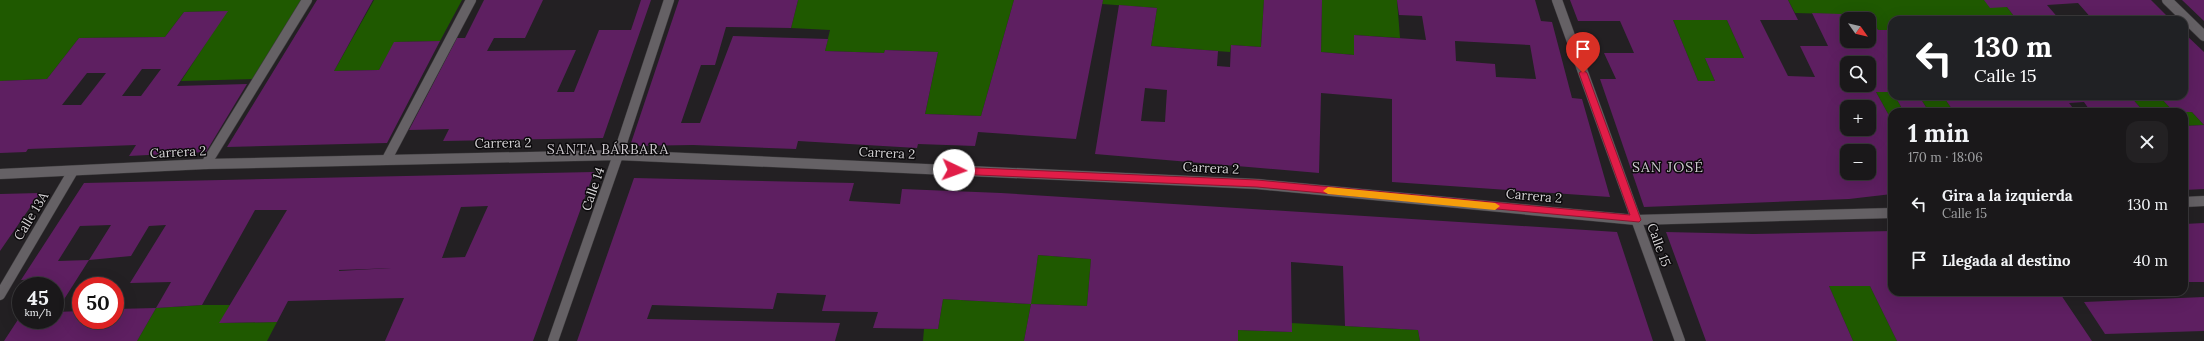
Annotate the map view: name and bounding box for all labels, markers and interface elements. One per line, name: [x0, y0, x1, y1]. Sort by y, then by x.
north arrow: [1840, 12, 1876, 48]
map controls: [1840, 12, 1876, 180]
text: 130 m: [1974, 29, 2052, 65]
pin: [1566, 32, 1600, 73]
icon: left: [1908, 32, 1960, 84]
icon: arrive: [1572, 38, 1594, 60]
button: search: [1840, 56, 1876, 92]
text: Calle 15: [1974, 64, 2037, 87]
button: +: [1840, 100, 1876, 136]
text: 1 min: [1908, 118, 1969, 149]
button: close: [2126, 121, 2168, 163]
street label: Carrera 2: [475, 134, 531, 152]
district label: SANTA BÁRBARA: [547, 140, 669, 158]
street label: Carrera 2: [149, 142, 207, 162]
street label: Carrera 2: [858, 143, 916, 163]
button: −: [1840, 144, 1876, 180]
position arrow: [933, 149, 975, 191]
text: 170 m · 18:06: [1908, 149, 1983, 166]
street label: Carrera 2: [1182, 158, 1240, 178]
district label: SAN JOSÉ: [1632, 158, 1704, 176]
street label: Calle 14: [578, 165, 608, 213]
street label: Carrera 2: [1505, 185, 1563, 207]
text: Gira a la izquierda: [1942, 186, 2073, 205]
street label: Calle 13A: [10, 188, 52, 243]
icon: left: [1908, 193, 1930, 215]
text: 130 m: [2128, 195, 2168, 214]
text: Calle 15: [1942, 205, 1987, 222]
street label: Calle 15: [1643, 221, 1675, 269]
icon: arrive: [1908, 249, 1930, 271]
text: Llegada al destino: [1942, 251, 2071, 270]
text: 40 m: [2133, 251, 2168, 270]
speed limit sign: 50: [72, 277, 124, 329]
text: 45: [27, 285, 49, 310]
text: km/h: [24, 306, 52, 319]

